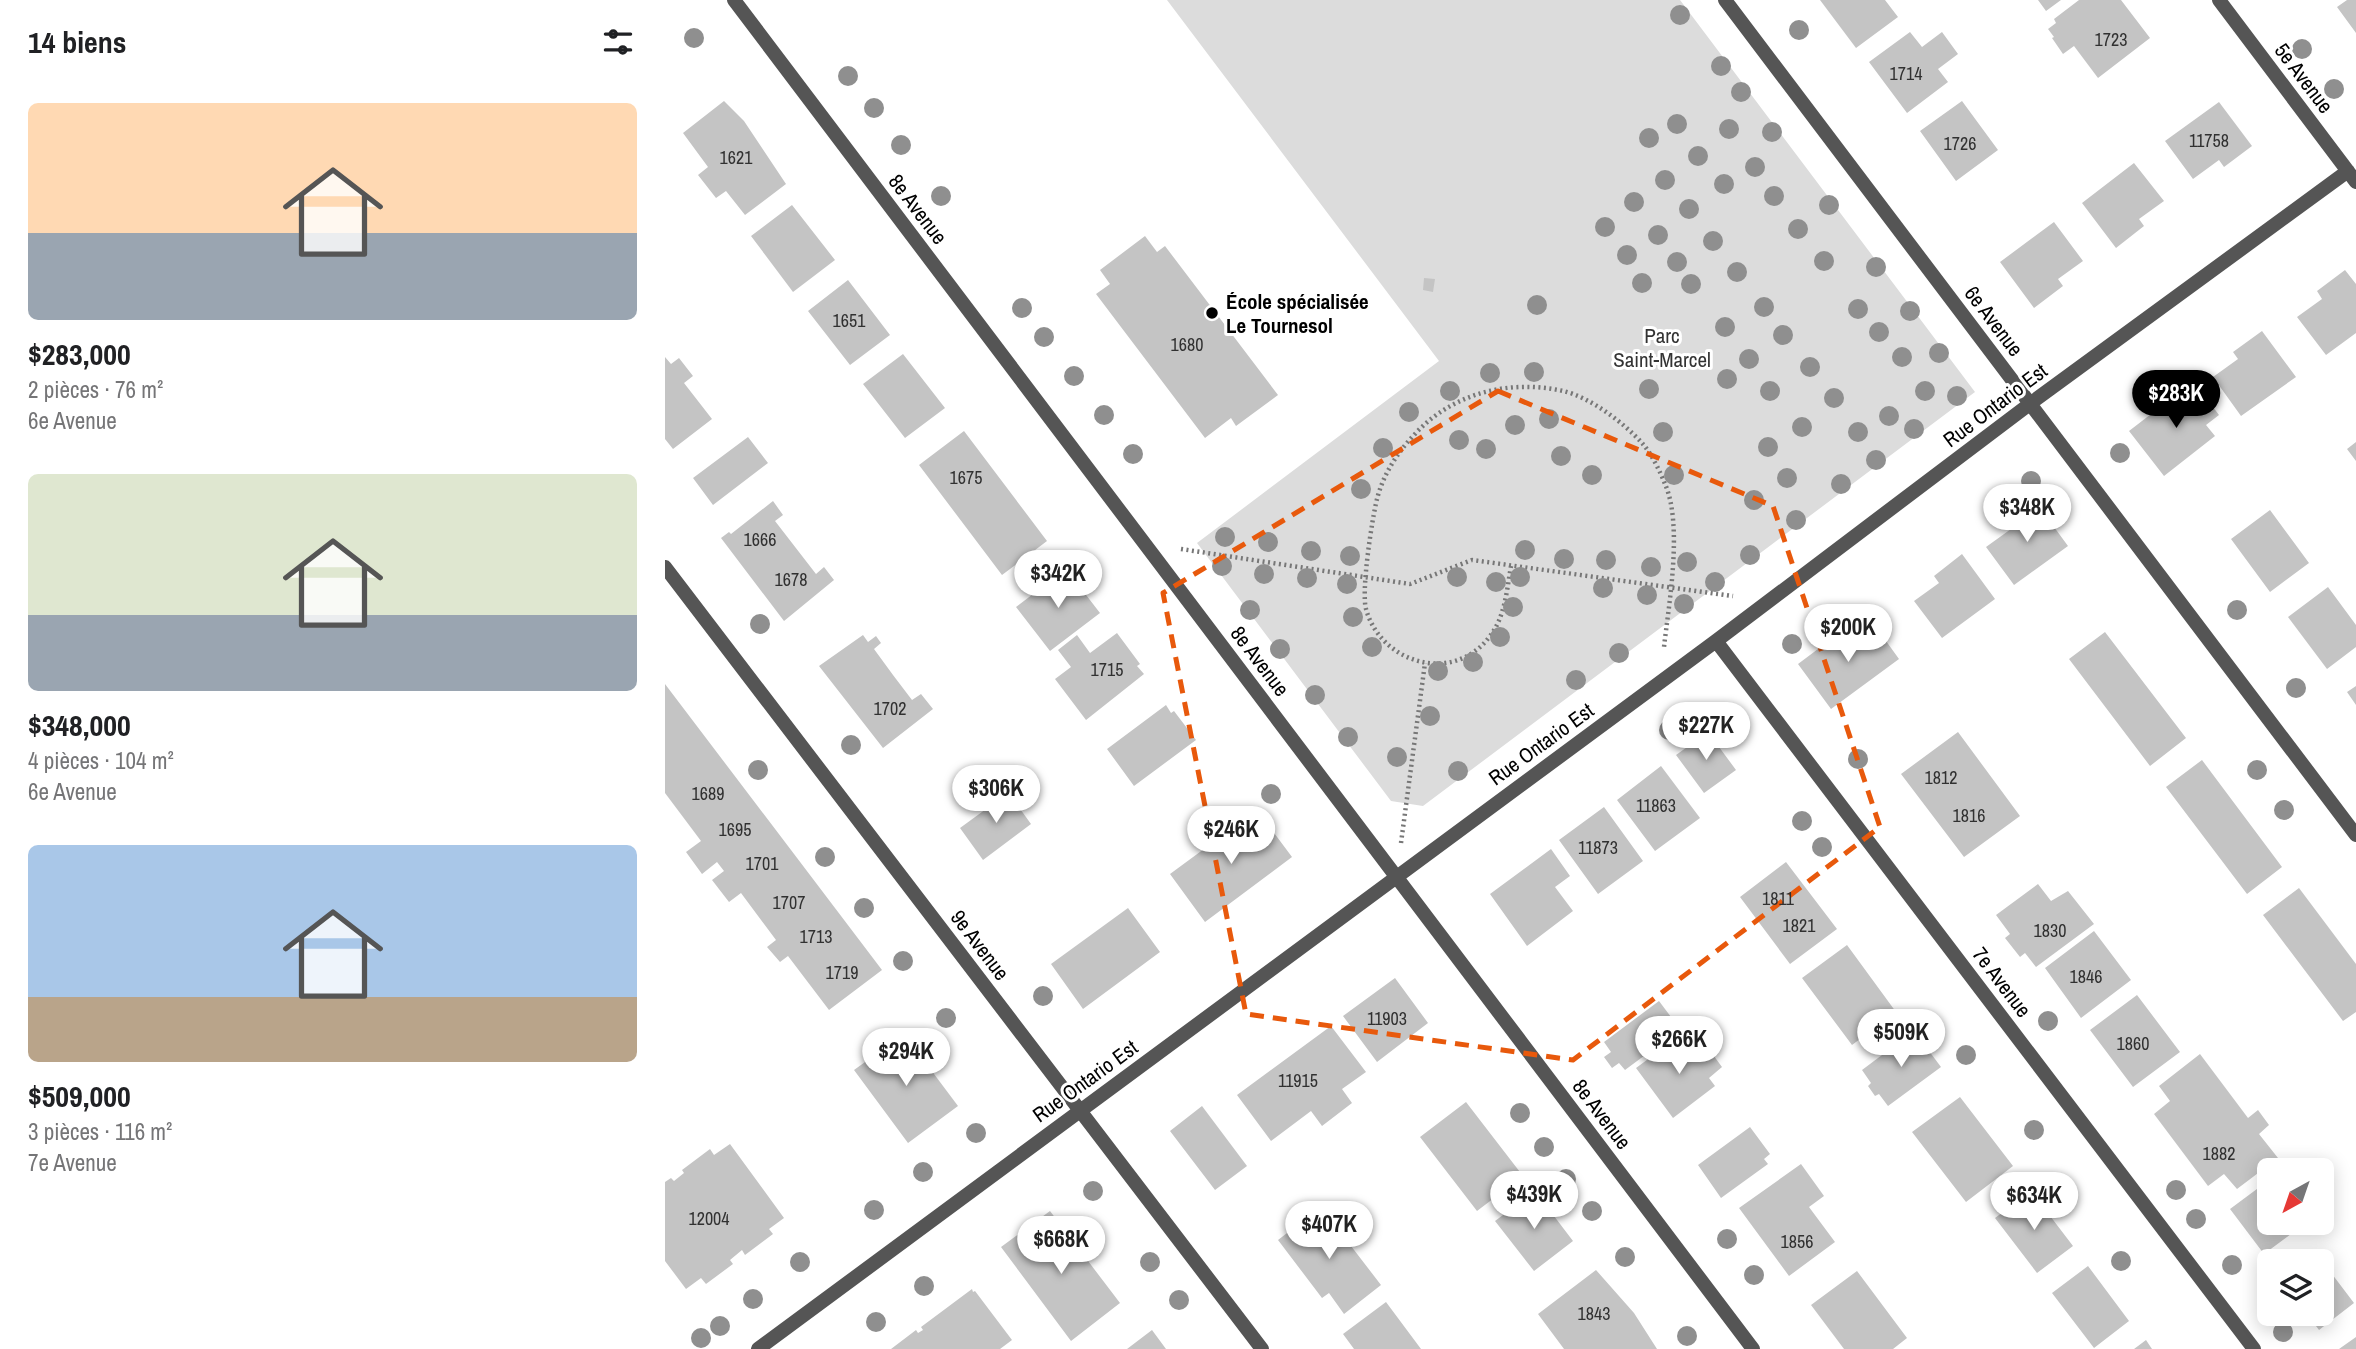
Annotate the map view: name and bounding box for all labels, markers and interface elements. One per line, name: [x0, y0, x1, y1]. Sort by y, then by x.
text: 14 biens: [28, 22, 126, 62]
icon: filters: [599, 23, 637, 61]
house number: 1723: [2095, 27, 2127, 52]
street label: 5e Avenue: [2268, 37, 2340, 119]
house number: 1714: [1890, 61, 1922, 86]
house number: 11758: [2189, 128, 2229, 153]
house number: 1726: [1944, 131, 1976, 156]
house number: 1621: [720, 145, 753, 170]
icon: home: [270, 149, 396, 275]
street label: 8e Avenue: [882, 168, 954, 250]
street label: 6e Avenue: [1958, 280, 2030, 362]
place label: École spécialisée Le Tournesol: [1226, 287, 1369, 340]
marker: École spécialisée Le Tournesol: [1204, 305, 1220, 321]
house number: 1651: [833, 308, 866, 333]
park label: Parc Saint-Marcel: [1613, 321, 1711, 374]
house number: 1680: [1171, 332, 1203, 357]
text: $283,000: [28, 334, 131, 374]
street label: Rue Ontario Est: [1937, 356, 2053, 454]
pin: $283K: [2127, 370, 2225, 430]
text: 2 pièces · 76 m²: [28, 374, 163, 405]
text: $283K: [2148, 377, 2204, 408]
text: 6e Avenue: [28, 405, 117, 436]
house number: 1675: [950, 465, 982, 490]
pin: $348K: [1978, 484, 2076, 544]
text: $348K: [1999, 491, 2055, 522]
icon: home: [270, 520, 396, 646]
house number: 1666: [744, 527, 776, 552]
pin: $342K: [1009, 550, 1107, 610]
text: $342K: [1030, 557, 1086, 588]
house number: 1678: [775, 567, 807, 592]
pin: $200K: [1799, 604, 1897, 664]
text: $200K: [1820, 611, 1876, 642]
street label: 8e Avenue: [1224, 620, 1296, 702]
house number: 1715: [1091, 657, 1123, 682]
house number: 1702: [874, 696, 906, 721]
street label: Rue Ontario Est: [1483, 696, 1600, 792]
pin: $227K: [1657, 702, 1755, 762]
text: $348,000: [28, 705, 131, 745]
text: $227K: [1678, 709, 1734, 740]
text: 4 pièces · 104 m²: [28, 745, 174, 776]
house number: 1812: [1925, 765, 1957, 790]
pin: $306K: [947, 766, 1045, 825]
text: $306K: [968, 772, 1024, 803]
text: 6e Avenue: [28, 776, 117, 807]
house number: 1689: [692, 781, 724, 806]
house number: 11863: [1636, 793, 1676, 818]
house number: 1816: [1953, 803, 1985, 828]
pin: $246K: [1182, 806, 1280, 866]
text: $246K: [1203, 813, 1259, 844]
house number: 1695: [719, 817, 751, 842]
house number: 11873: [1578, 835, 1618, 860]
house number: 1701: [746, 851, 779, 876]
house number: 1811: [1762, 886, 1795, 911]
house number: 1707: [773, 890, 805, 915]
icon: home: [270, 891, 396, 1017]
street label: 9e Avenue: [944, 904, 1016, 986]
house number: 1821: [1783, 913, 1816, 938]
house number: 1830: [2034, 918, 2066, 943]
house number: 1713: [800, 924, 832, 949]
street label: 7e Avenue: [1966, 941, 2038, 1023]
house number: 1719: [826, 960, 858, 985]
house number: 1846: [2070, 964, 2102, 989]
house number: 11903: [1367, 1006, 1407, 1031]
pin: $509K: [1852, 1010, 1950, 1069]
pin: $266K: [1630, 1016, 1728, 1076]
text: $509K: [1873, 1016, 1929, 1047]
text: $266K: [1651, 1023, 1707, 1054]
pin: $294K: [857, 1028, 955, 1088]
house number: 1860: [2117, 1031, 2149, 1056]
street label: Rue Ontario Est: [1027, 1033, 1144, 1129]
text: $294K: [878, 1035, 934, 1066]
house number: 11915: [1278, 1068, 1318, 1093]
street label: 8e Avenue: [1566, 1073, 1638, 1155]
text: $509,000: [28, 1076, 131, 1116]
text: 3 pièces · 116 m²: [28, 1116, 172, 1147]
house number: 1882: [2203, 1141, 2235, 1166]
text: 7e Avenue: [28, 1147, 117, 1178]
north arrow: [2257, 1158, 2335, 1236]
map controls: [2257, 1158, 2334, 1326]
pin: $439K: [1485, 1172, 1583, 1231]
pin: $634K: [1985, 1172, 2083, 1232]
text: $439K: [1506, 1178, 1562, 1209]
text: $634K: [2006, 1179, 2062, 1210]
pin: $407K: [1280, 1202, 1378, 1261]
house number: 12004: [688, 1206, 730, 1231]
text: $407K: [1301, 1208, 1357, 1239]
pin: $668K: [1012, 1216, 1110, 1276]
text: $668K: [1033, 1223, 1089, 1254]
house number: 1856: [1781, 1229, 1813, 1254]
button: layers: [2257, 1249, 2334, 1326]
house number: 1843: [1578, 1301, 1610, 1326]

